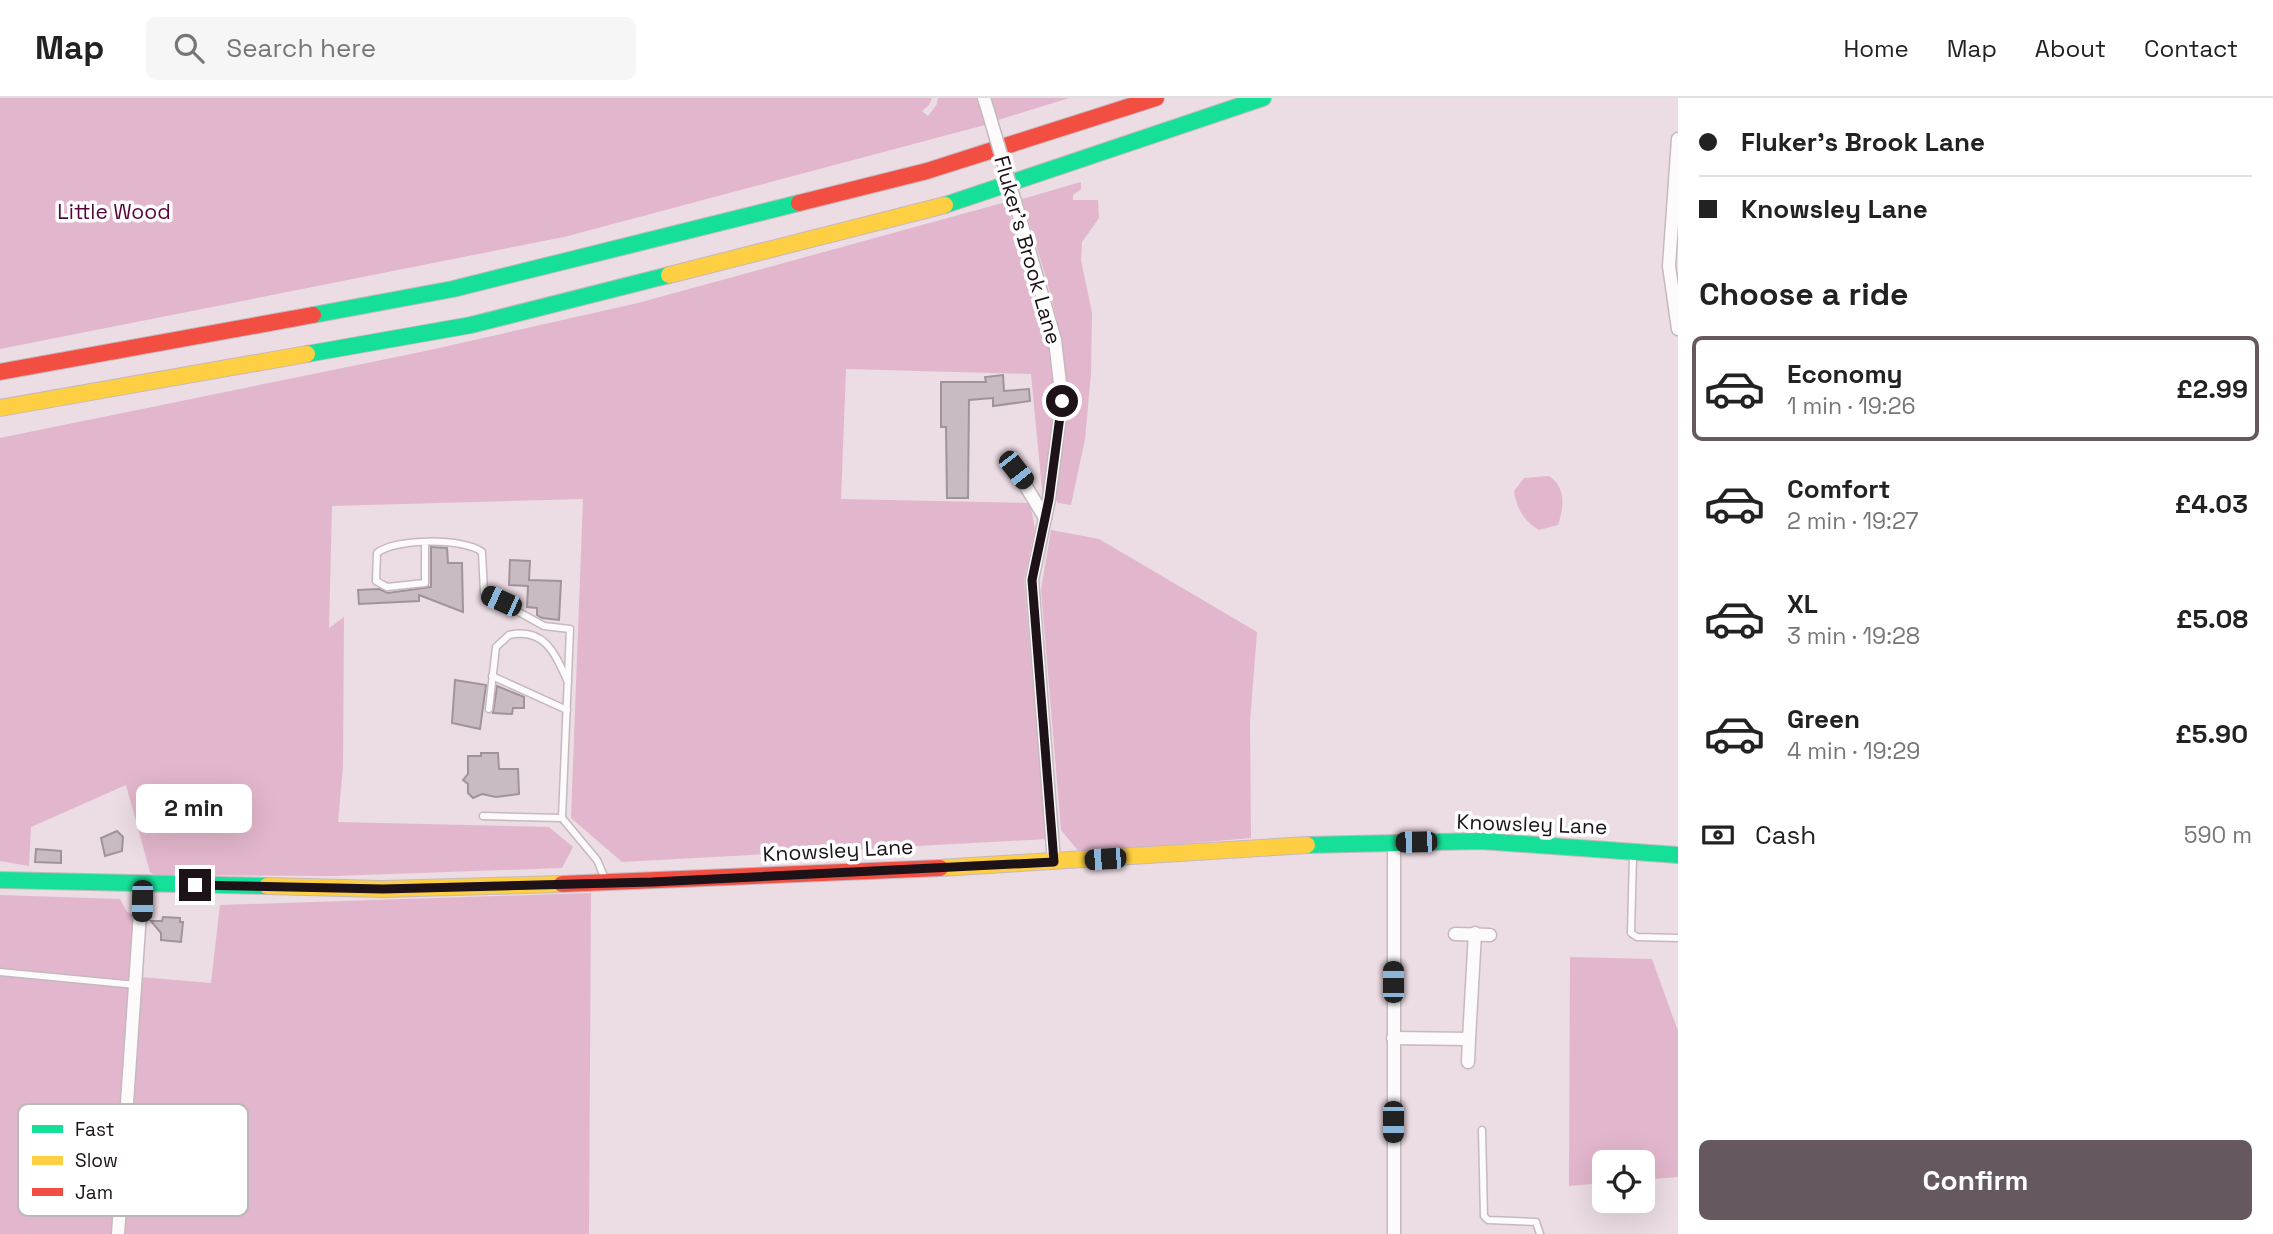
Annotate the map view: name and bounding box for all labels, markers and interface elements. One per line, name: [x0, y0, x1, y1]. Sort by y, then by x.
search box: [146, 17, 636, 80]
text: Map: [35, 27, 104, 69]
icon: search: [170, 29, 208, 67]
text: Search here: [226, 31, 376, 65]
text: Home: [1843, 33, 1909, 64]
text: Map: [1947, 33, 1997, 64]
text: About: [2035, 33, 2106, 64]
text: Contact: [2144, 33, 2238, 64]
text: Fluker's Brook Lane: [1741, 125, 1985, 159]
street label: Fluker's Brook Lane: [988, 153, 1068, 347]
text: Knowsley Lane: [1741, 192, 1928, 226]
park label: Little Wood: [57, 198, 171, 225]
text: Choose a ride: [1699, 274, 1909, 314]
icon: car: [1703, 357, 1766, 420]
text: Economy: [1787, 357, 1903, 391]
text: £2.99: [2176, 372, 2248, 406]
route start: [1046, 385, 1078, 417]
text: 1 min · 19:26: [1787, 391, 1916, 421]
car: [995, 447, 1038, 493]
icon: car: [1703, 472, 1766, 535]
text: Comfort: [1787, 472, 1890, 506]
text: £4.03: [2175, 487, 2248, 521]
text: 2 min · 19:27: [1787, 506, 1919, 536]
car: [478, 583, 525, 619]
icon: car: [1703, 587, 1766, 650]
text: XL: [1787, 587, 1818, 621]
text: £5.08: [2176, 602, 2248, 636]
text: 3 min · 19:28: [1787, 621, 1920, 651]
icon: car: [1703, 702, 1766, 765]
text: Green: [1787, 702, 1860, 736]
text: £5.90: [2175, 717, 2248, 751]
text: 4 min · 19:29: [1787, 736, 1920, 766]
callout: 2 min: [137, 784, 253, 832]
text: 2 min: [164, 793, 224, 823]
street label: Knowsley Lane: [1456, 808, 1608, 840]
icon: cash: [1699, 816, 1737, 854]
text: Cash: [1755, 818, 1816, 852]
text: 590 m: [2184, 820, 2252, 850]
car: [1395, 831, 1438, 853]
street label: Knowsley Lane: [762, 833, 914, 867]
car: [1084, 847, 1127, 871]
route end: [179, 869, 211, 901]
car: [132, 880, 153, 922]
car: [1383, 961, 1404, 1003]
car: [1383, 1101, 1404, 1143]
legend: [18, 1104, 248, 1216]
text: Fast: [75, 1117, 115, 1142]
button: Confirm: [1699, 1140, 2252, 1220]
text: Slow: [75, 1148, 118, 1173]
map controls: [1592, 1150, 1655, 1213]
button: locate: [1592, 1150, 1655, 1213]
text: Jam: [75, 1180, 113, 1205]

